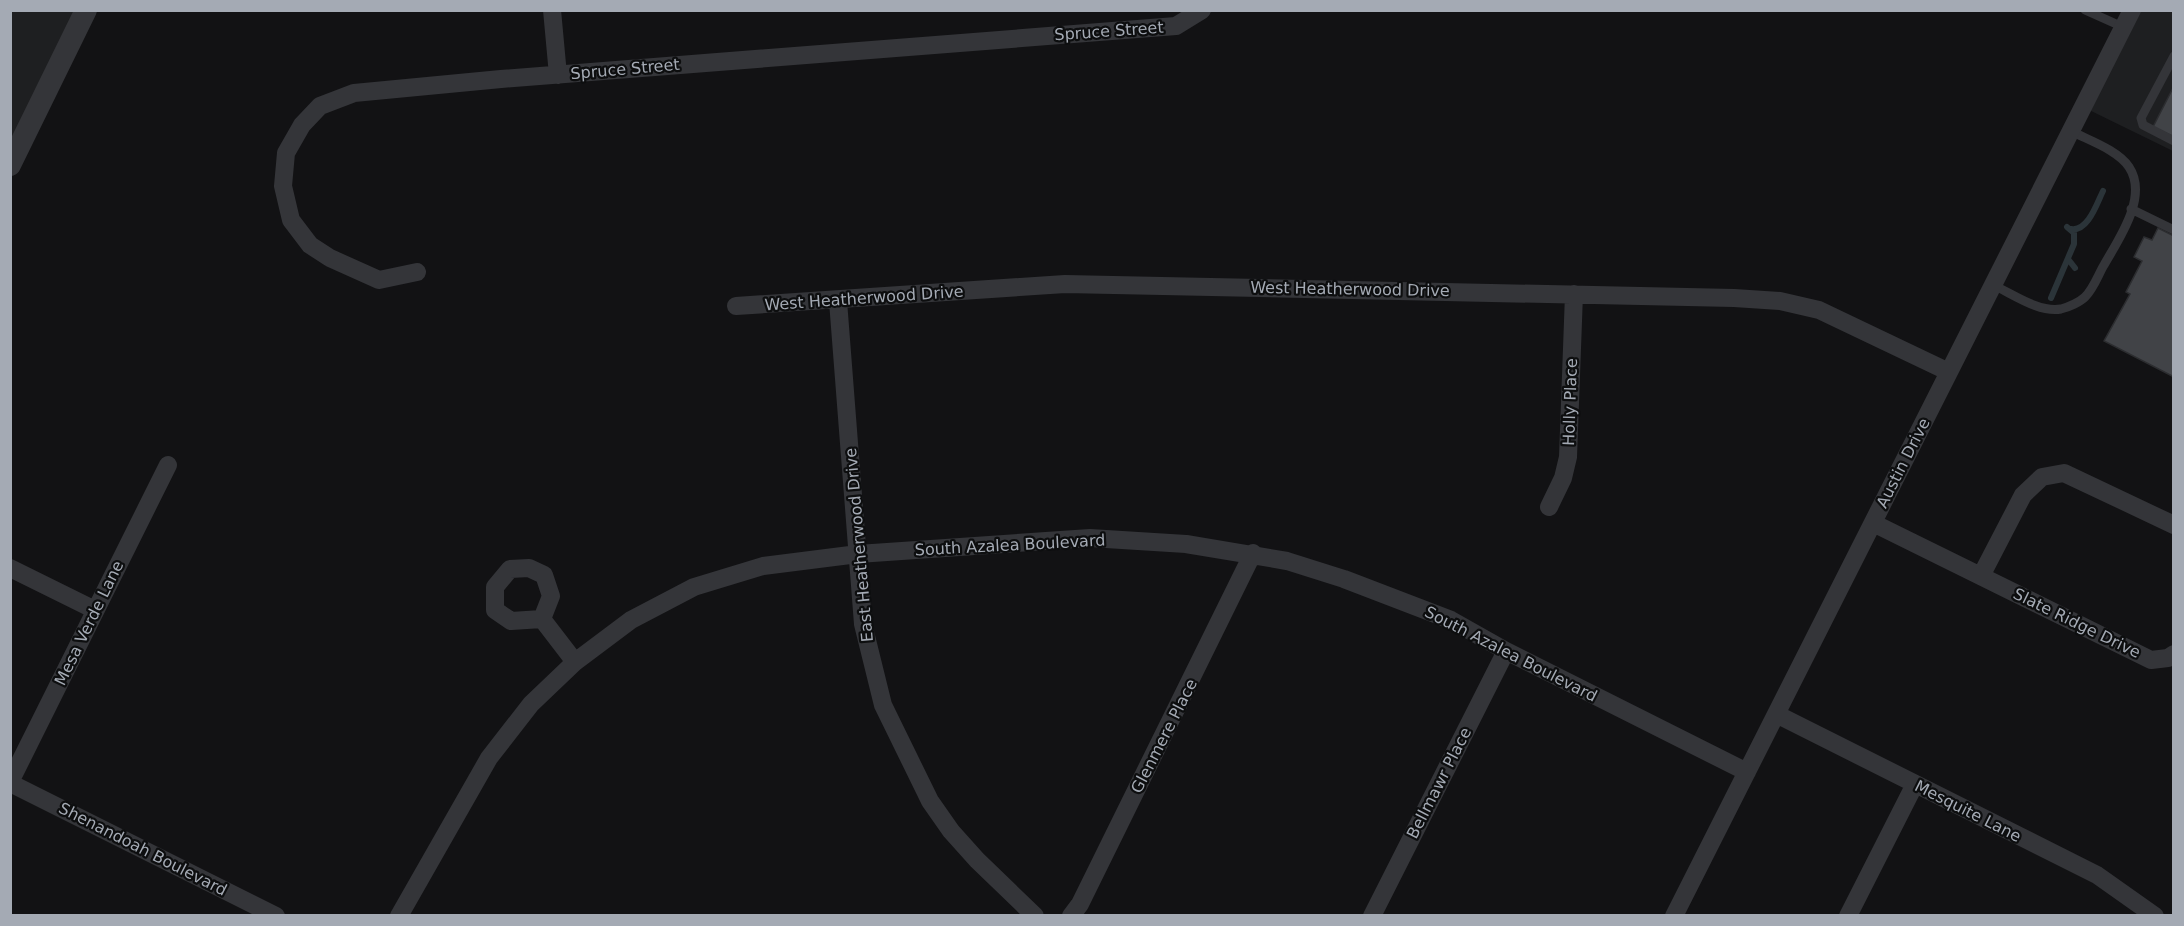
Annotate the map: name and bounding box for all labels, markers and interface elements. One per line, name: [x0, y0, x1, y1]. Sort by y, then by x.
street label: Spruce Street: [1054, 18, 1164, 44]
street label: Spruce Street: [570, 55, 680, 83]
street label: West Heatherwood Drive: [1250, 278, 1450, 300]
street label: West Heatherwood Drive: [764, 282, 964, 314]
street label: Holly Place: [1559, 358, 1581, 446]
street label: Austin Drive: [1872, 415, 1934, 511]
street label: East Heatherwood Drive: [841, 447, 877, 643]
street label: South Azalea Boulevard: [914, 531, 1106, 559]
street label: Mesa Verde Lane: [51, 557, 127, 689]
street label: Slate Ridge Drive: [2010, 584, 2144, 662]
street label: South Azalea Boulevard: [1422, 602, 1600, 706]
street label: Glenmere Place: [1127, 676, 1201, 796]
street label: Bellmawr Place: [1403, 724, 1475, 842]
street label: Mesquite Lane: [1912, 776, 2024, 846]
street label: Shenandoah Boulevard: [56, 798, 230, 900]

